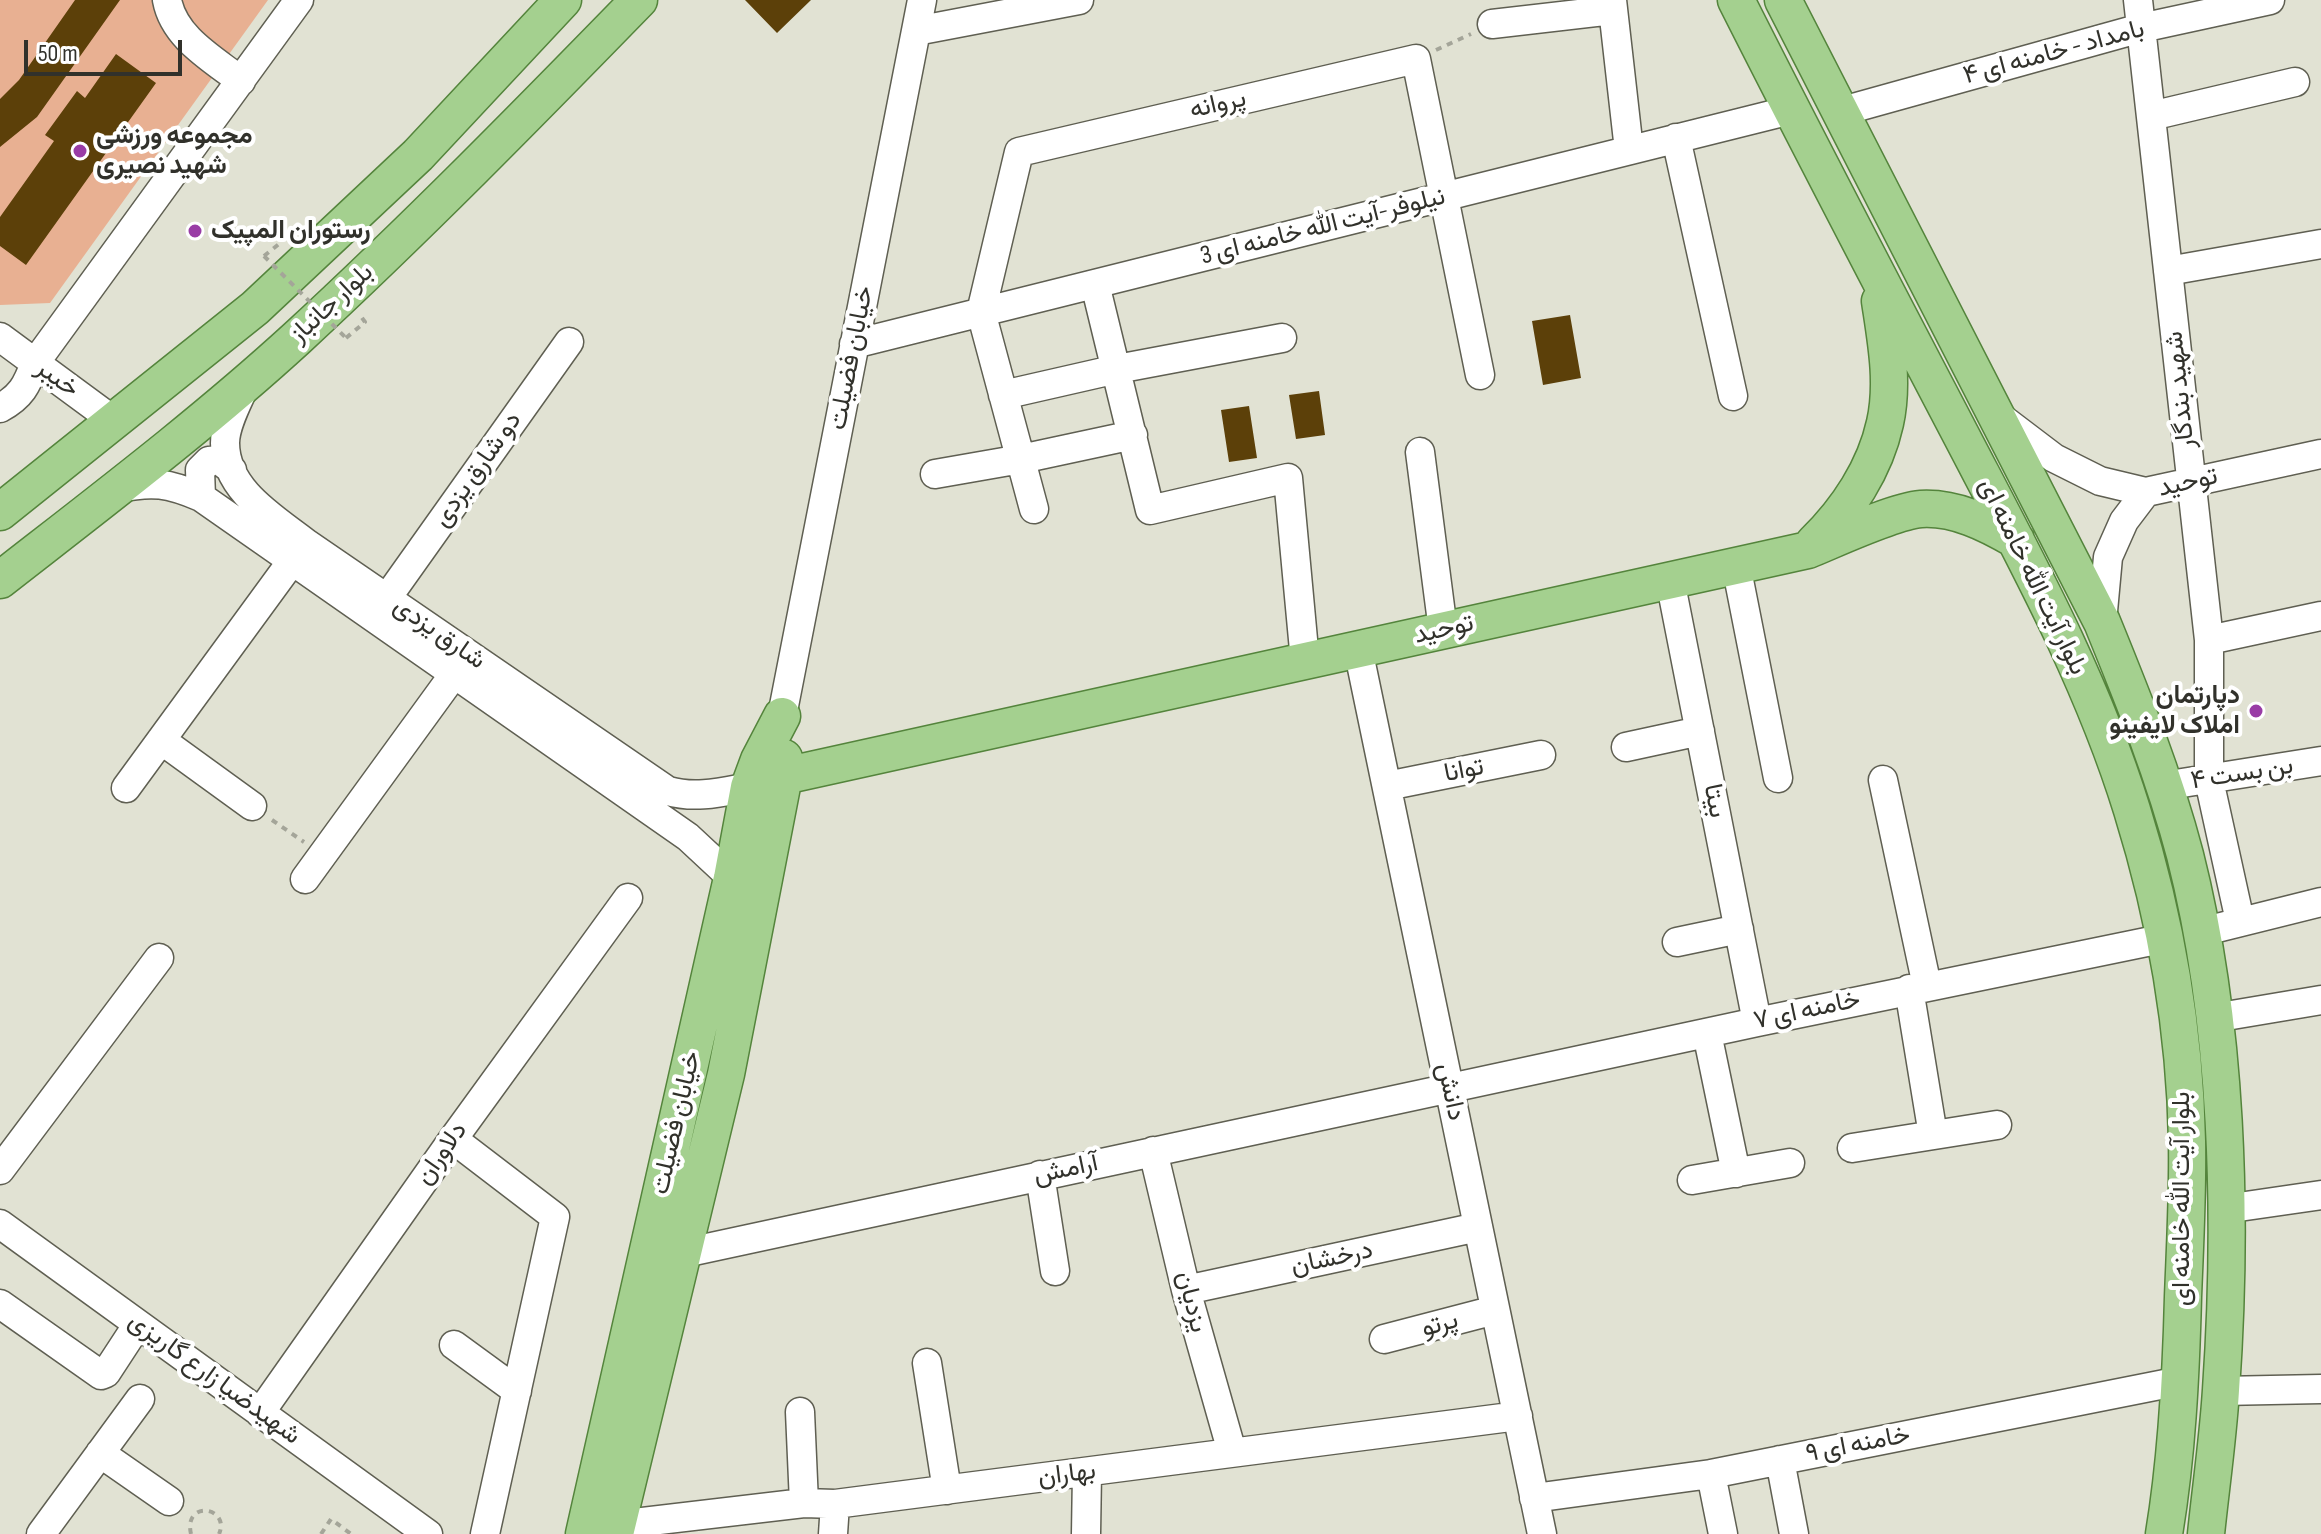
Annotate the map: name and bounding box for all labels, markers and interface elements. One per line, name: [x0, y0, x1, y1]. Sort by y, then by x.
street label: بامداد - خامنه ای ۴: [1960, 14, 2148, 92]
scale bar: [28, 24, 186, 74]
text: 50 m: [38, 39, 78, 68]
street label: پروانه: [1187, 83, 1249, 127]
place label: مجموعه ورزشی شهید نصیری: [96, 120, 253, 182]
marker: مجموعه ورزشی شهید نصیری: [71, 142, 89, 160]
street label: نیلوفر-آیت الله خامنه ای 3: [1197, 181, 1449, 273]
place label: رستوران المپیک: [211, 215, 371, 247]
marker: رستوران المپیک: [186, 222, 204, 240]
street label: بلوار جانباز: [284, 257, 380, 351]
street label: خیابان فضیلت: [823, 283, 881, 433]
street label: شهید بندگار: [2159, 330, 2203, 450]
street label: خیبر: [29, 353, 85, 405]
street label: دو شارق یزدی: [427, 406, 529, 534]
street label: توحید: [2155, 461, 2221, 505]
street label: بلوار آیت الله خامنه ای: [1971, 474, 2093, 680]
street label: شارق یزدی: [387, 591, 491, 677]
street label: توحید: [1411, 608, 1477, 652]
place label: دپارتمان املاک لایفینو: [2109, 680, 2240, 742]
marker: دپارتمان املاک لایفینو: [2247, 702, 2265, 720]
street label: بن بست ۴: [2189, 751, 2295, 797]
street label: توانا: [1441, 752, 1487, 790]
street label: بیتا: [1695, 781, 1733, 821]
street label: خامنه ای ۷: [1751, 984, 1863, 1038]
street label: خیابان فضیلت: [645, 1048, 709, 1198]
street label: دانش: [1429, 1060, 1471, 1124]
street label: بلوار آیت الله خامنه ای: [2166, 1092, 2198, 1306]
street label: دلاوران: [409, 1117, 475, 1191]
street label: آرامش: [1031, 1148, 1101, 1192]
street label: درخشان: [1288, 1235, 1376, 1283]
street label: یزدیان: [1168, 1268, 1214, 1336]
street label: پرتو: [1418, 1305, 1462, 1345]
street label: شهیدضیا زارع گاریزی: [122, 1306, 306, 1452]
street label: خامنه ای ۹: [1803, 1420, 1913, 1470]
street label: بهاران: [1036, 1456, 1098, 1494]

